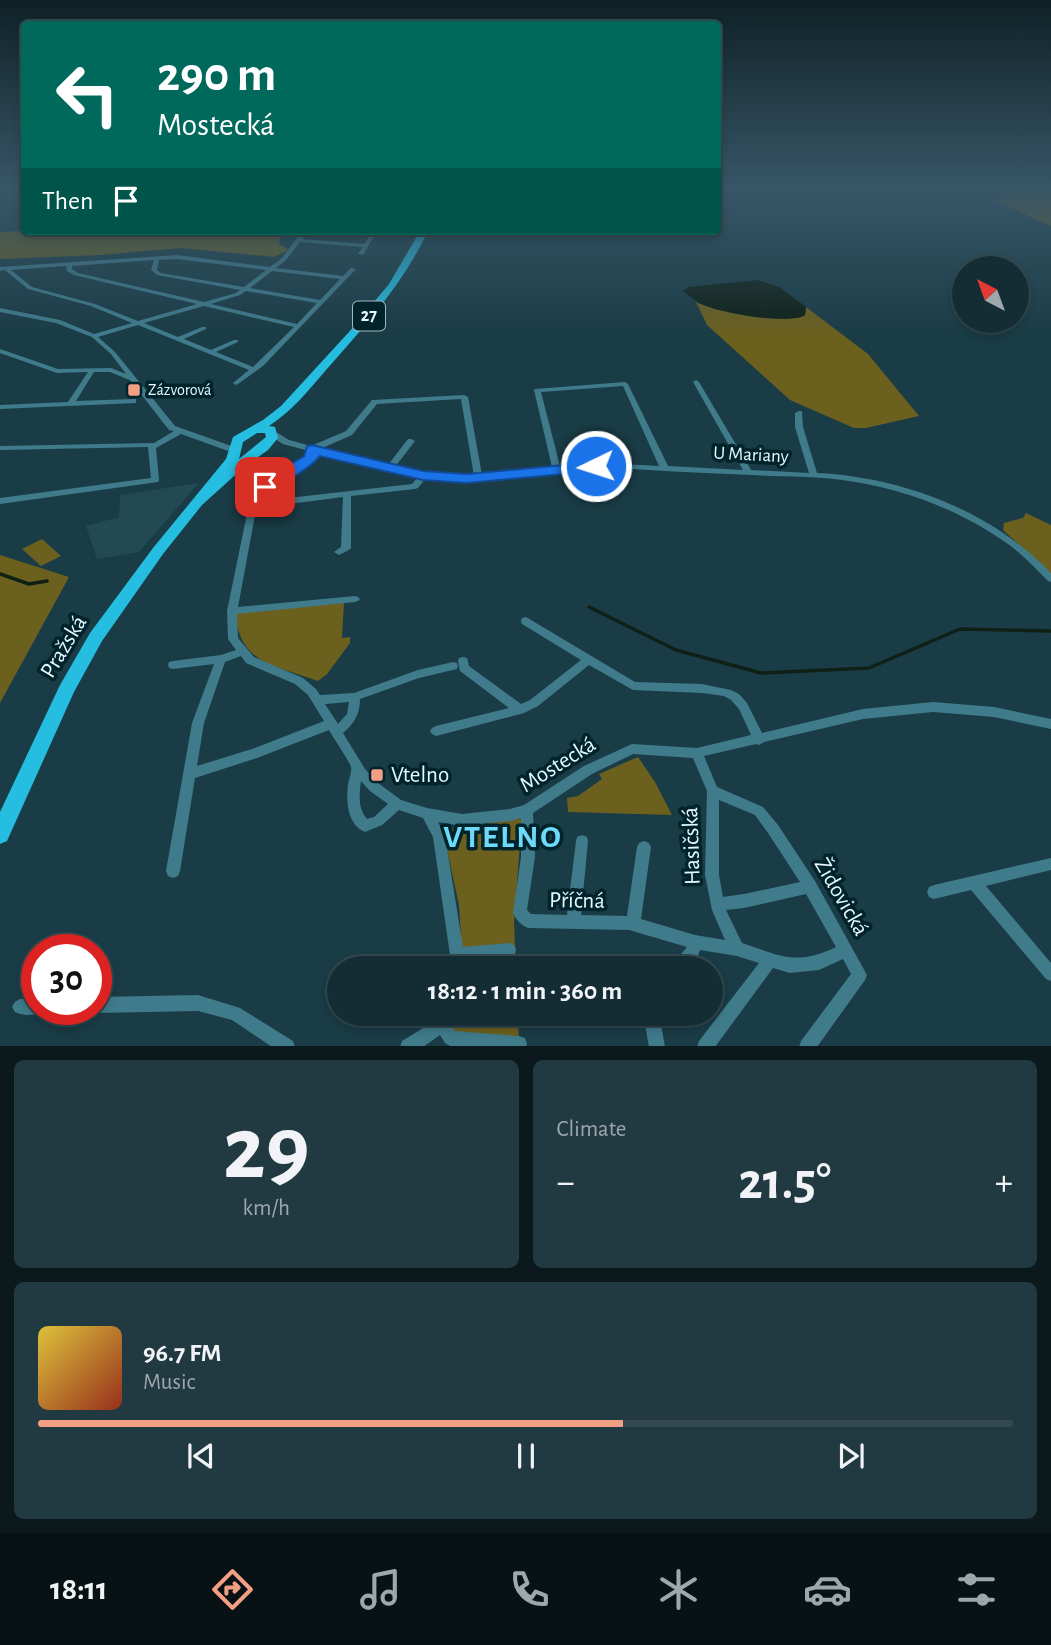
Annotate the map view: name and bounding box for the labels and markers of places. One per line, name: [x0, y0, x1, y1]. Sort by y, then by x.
marker: Zázvorová: [126, 382, 142, 398]
place label: Zázvorová: [148, 382, 211, 398]
pin: [235, 457, 295, 517]
place label: Vtelno: [391, 764, 449, 787]
marker: Vtelno: [369, 767, 385, 783]

